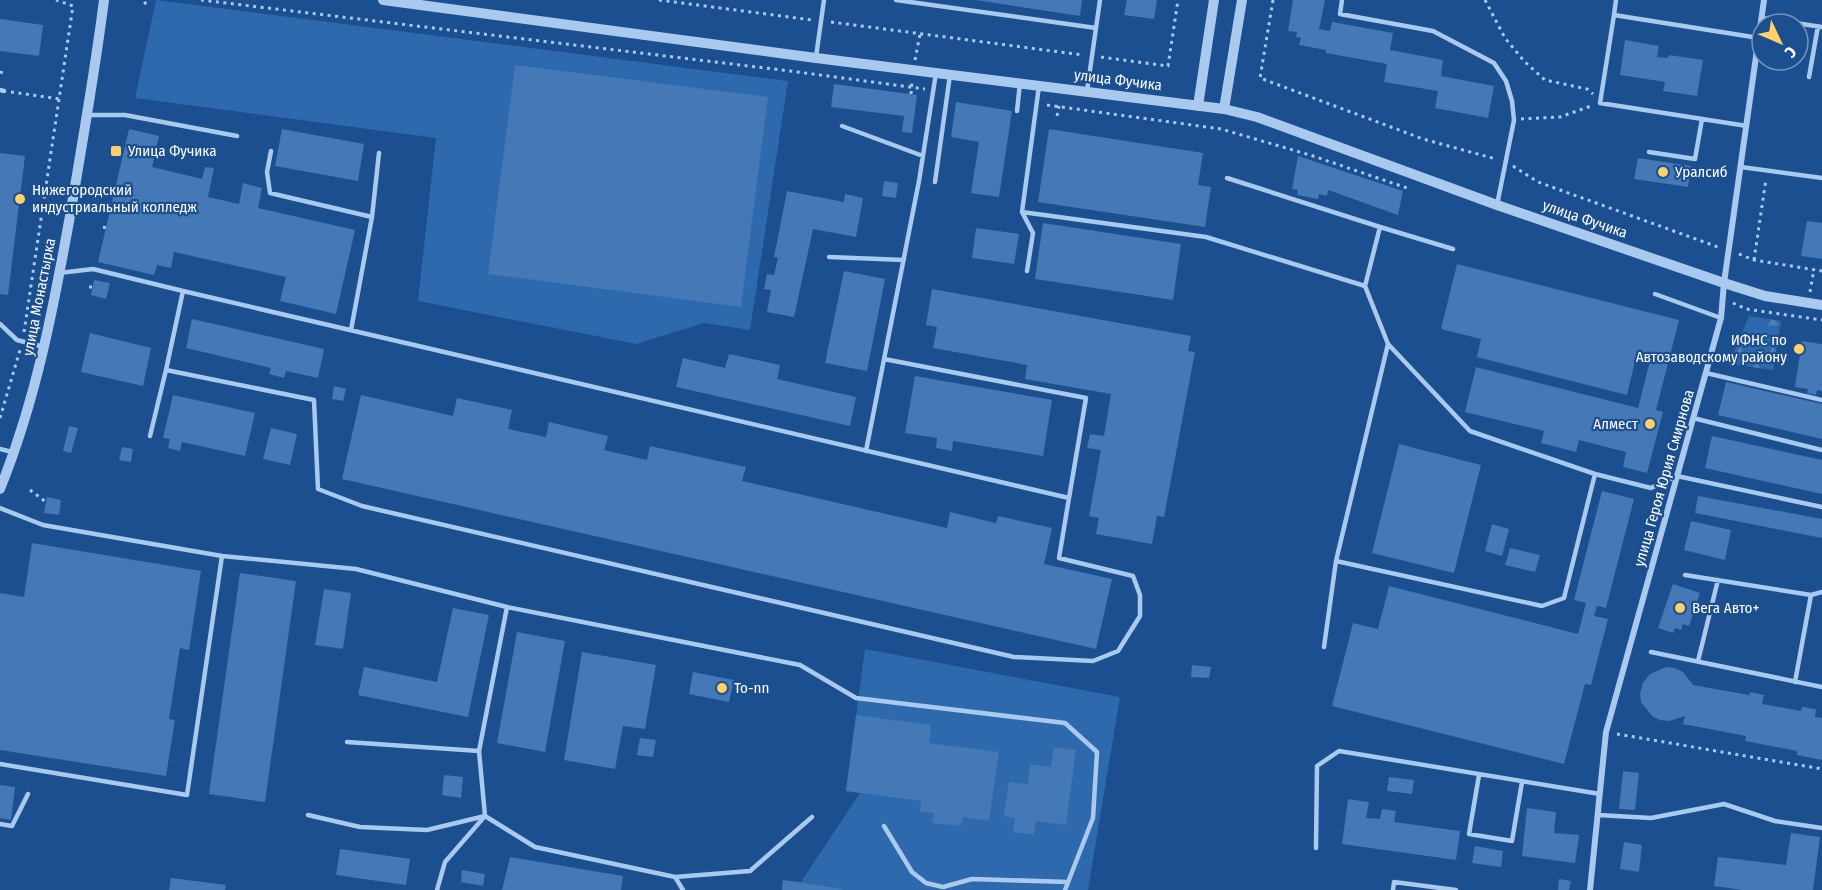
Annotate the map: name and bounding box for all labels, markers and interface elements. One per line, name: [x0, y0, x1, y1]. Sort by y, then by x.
north arrow: [1750, 12, 1810, 72]
text: С: [1780, 42, 1800, 62]
street label: улица Фучика: [1073, 66, 1163, 94]
place label: Улица Фучика: [127, 142, 217, 160]
marker: Улица Фучика: [109, 144, 123, 158]
place label: Уралсиб: [1674, 163, 1728, 181]
marker: Уралсиб: [1656, 165, 1670, 179]
place label: Нижегородский индустриальный колледж: [32, 181, 197, 216]
marker: Нижегородский индустриальный колледж: [13, 192, 27, 206]
street label: улица Фучика: [1540, 196, 1630, 242]
street label: улица Монастырка: [19, 237, 59, 357]
place label: ИФНС по Автозаводскому району: [1636, 331, 1787, 366]
marker: ИФНС по Автозаводскому району: [1792, 342, 1806, 356]
street label: улица Героя Юрия Смирнова: [1630, 387, 1698, 569]
place label: Алмест: [1593, 415, 1639, 433]
marker: Алмест: [1643, 417, 1657, 431]
place label: Вега Авто+: [1692, 599, 1759, 617]
marker: Вега Авто+: [1673, 601, 1687, 615]
place label: To-nn: [734, 679, 769, 697]
marker: To-nn: [715, 681, 729, 695]

